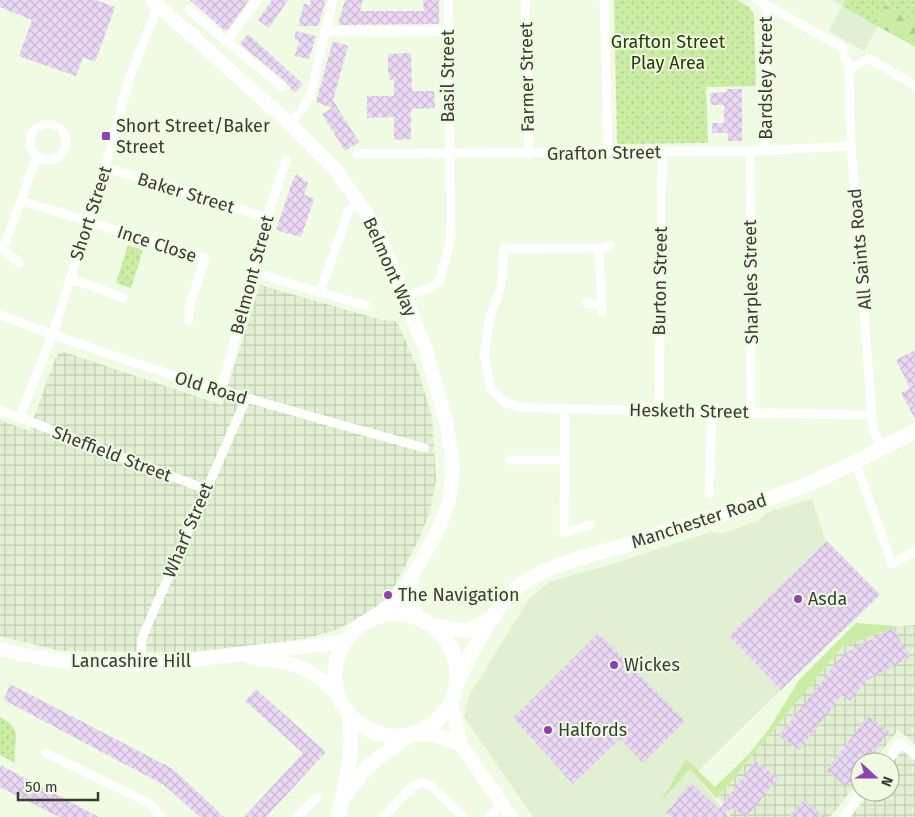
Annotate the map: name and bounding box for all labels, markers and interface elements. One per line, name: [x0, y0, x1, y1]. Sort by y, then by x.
street label: Bardsley Street: [755, 16, 777, 140]
street label: Farmer Street: [515, 21, 539, 132]
street label: Basil Street: [437, 29, 459, 122]
park label: Grafton Street Play Area: [611, 31, 726, 74]
place label: Short Street/Baker Street: [116, 115, 270, 158]
marker: Short Street/Baker Street: [100, 130, 112, 142]
street label: Grafton Street: [547, 141, 662, 165]
street label: Short Street: [65, 163, 117, 263]
street label: Baker Street: [135, 168, 238, 218]
street label: All Saints Road: [844, 187, 876, 311]
street label: Belmont Street: [226, 212, 279, 337]
street label: Belmont Way: [358, 214, 422, 320]
street label: Sharples Street: [739, 219, 763, 345]
street label: Ince Close: [114, 221, 200, 267]
street label: Burton Street: [648, 226, 672, 336]
street label: Old Road: [172, 367, 250, 409]
street label: Hesketh Street: [629, 399, 750, 423]
street label: Sheffield Street: [49, 421, 175, 487]
street label: Wharf Street: [158, 478, 218, 581]
street label: Manchester Road: [629, 489, 769, 553]
place label: The Navigation: [398, 584, 520, 606]
place label: Asda: [808, 588, 847, 610]
marker: The Navigation: [382, 589, 394, 601]
marker: Asda: [792, 593, 804, 605]
street label: Lancashire Hill: [71, 650, 191, 672]
place label: Wickes: [624, 654, 680, 676]
marker: Wickes: [608, 659, 620, 671]
place label: Halfords: [558, 719, 627, 741]
marker: Halfords: [542, 724, 554, 736]
north arrow: [850, 752, 900, 802]
scale bar: [18, 770, 98, 802]
text: N: [877, 774, 896, 789]
text: 50 m: [25, 778, 58, 796]

